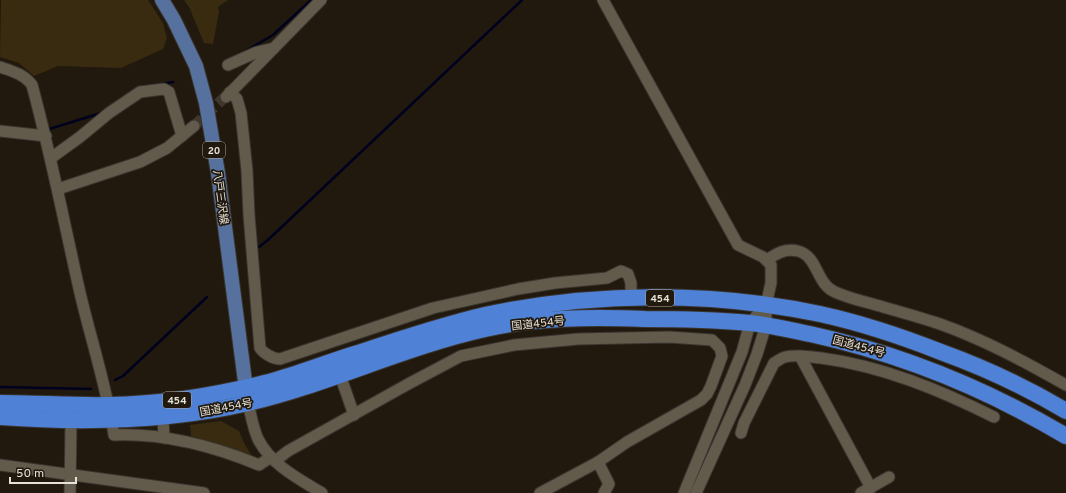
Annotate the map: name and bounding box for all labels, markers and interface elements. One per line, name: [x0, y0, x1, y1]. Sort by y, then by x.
road number: 20: [203, 142, 225, 158]
street label: 八戸三沢線: [209, 169, 231, 225]
road number: 454: [646, 290, 674, 306]
street label: 国道454号: [511, 314, 566, 334]
street label: 国道454号: [831, 333, 886, 361]
road number: 454: [163, 392, 191, 408]
street label: 国道454号: [198, 396, 254, 420]
scale bar: [10, 459, 76, 485]
text: 50 m: [16, 466, 44, 482]

